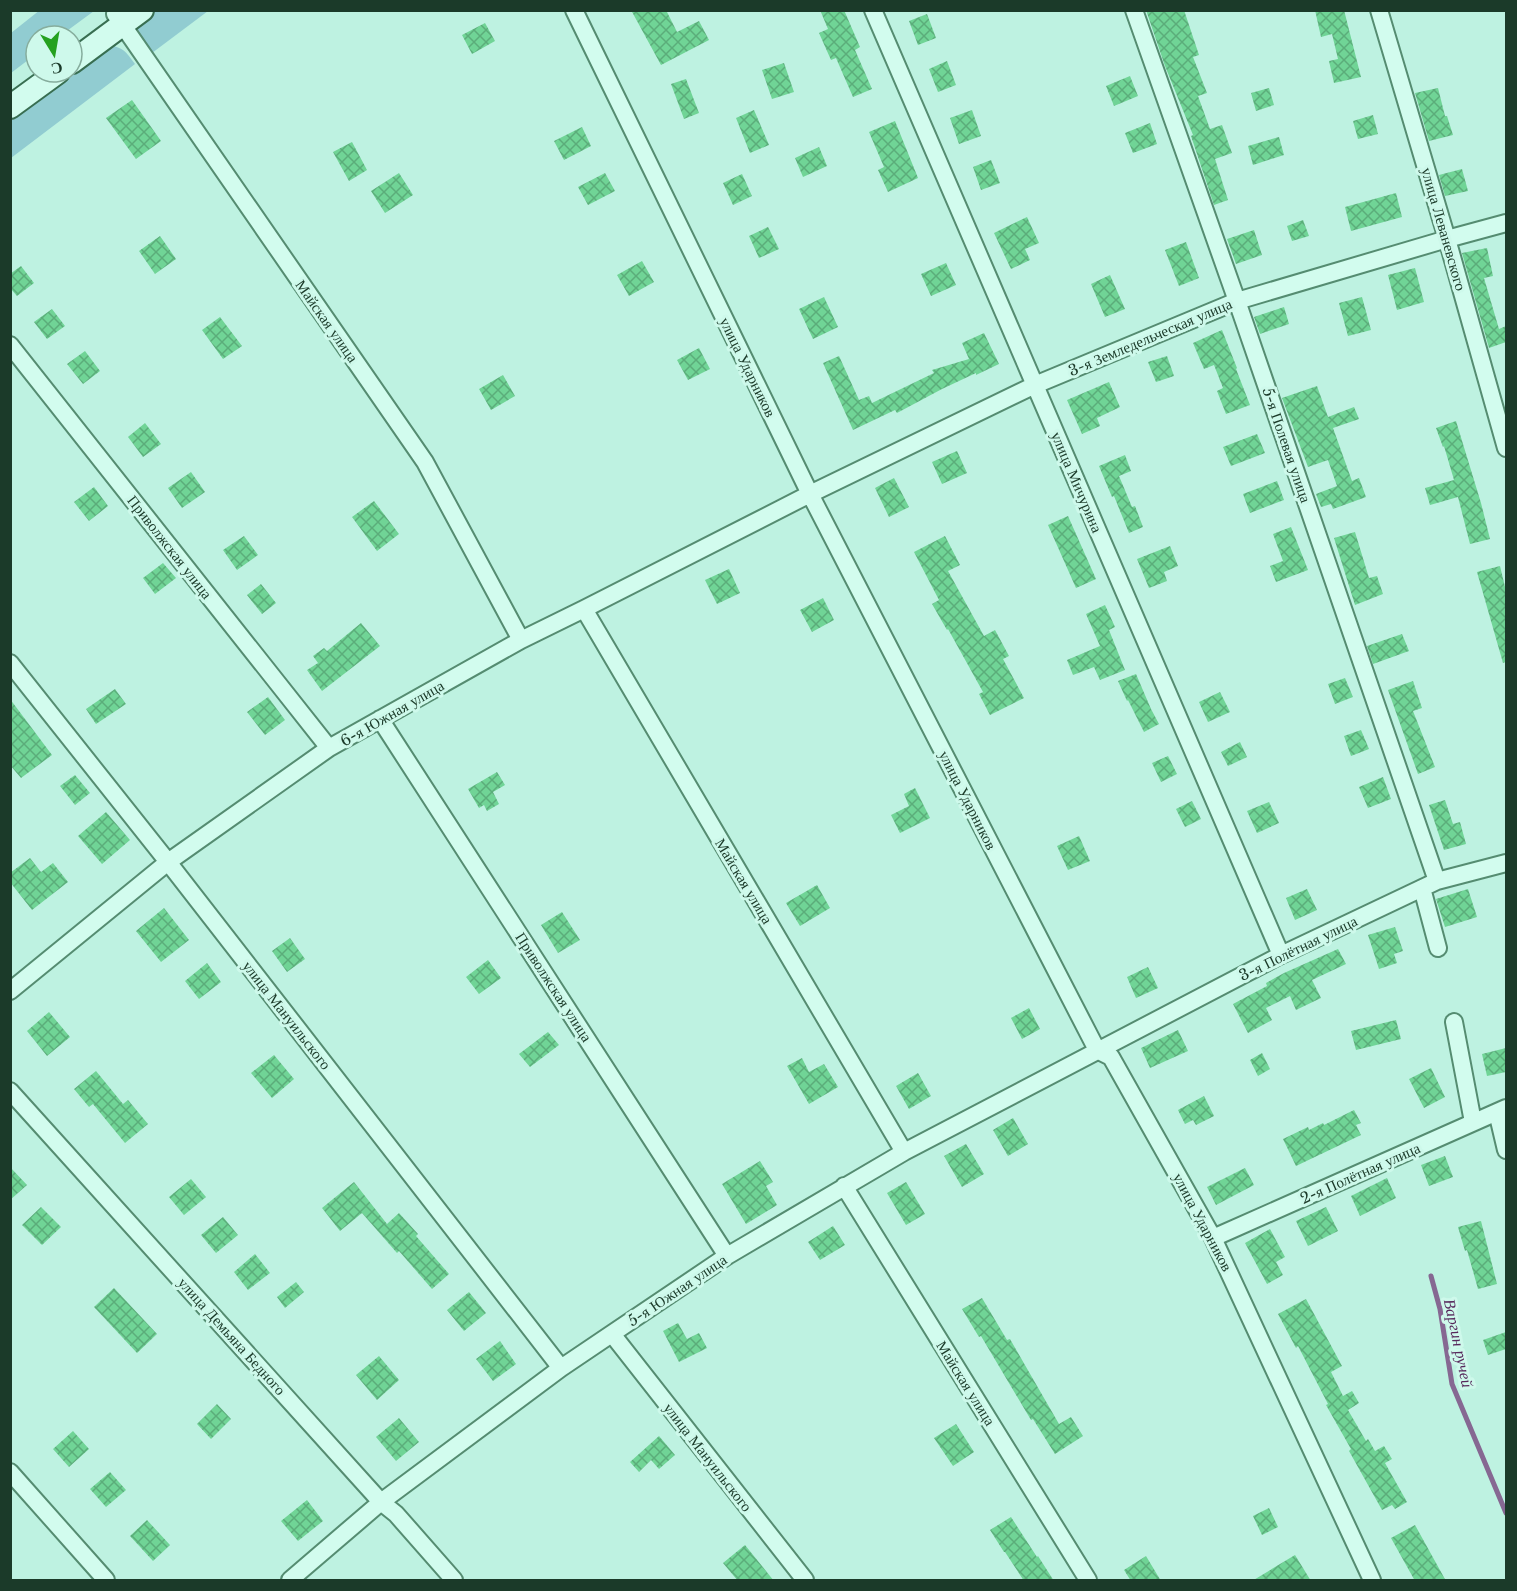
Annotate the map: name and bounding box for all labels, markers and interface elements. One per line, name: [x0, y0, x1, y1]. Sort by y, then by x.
north arrow: [24, 24, 84, 84]
text: С: [49, 58, 64, 80]
street label: улица Леваневского: [1417, 165, 1471, 293]
street label: Майская улица: [291, 276, 363, 366]
street label: 3-я Земледельческая улица: [1065, 294, 1235, 380]
street label: улица Ударников: [716, 314, 780, 420]
street label: 5-я Полевая улица: [1258, 385, 1316, 505]
street label: улица Мичурина: [1047, 429, 1107, 536]
street label: Приволжская улица: [123, 491, 217, 603]
street label: 6-я Южная улица: [337, 675, 448, 750]
street label: улица Ударников: [935, 747, 1001, 853]
street label: Майская улица: [711, 835, 777, 928]
street label: 3-я Полётная улица: [1236, 911, 1361, 985]
street label: Приволжская улица: [511, 929, 597, 1046]
street label: улица Мануильского: [239, 957, 335, 1073]
street label: 2-я Полётная улица: [1297, 1138, 1423, 1208]
street label: улица Ударников: [1169, 1169, 1237, 1275]
street label: 5-я Южная улица: [624, 1250, 730, 1330]
street label: улица Демьяна Бедного: [174, 1273, 290, 1399]
water label: Варгин ручей: [1440, 1297, 1478, 1389]
street label: Майская улица: [932, 1337, 1000, 1429]
street label: улица Мануильского: [660, 1399, 756, 1515]

